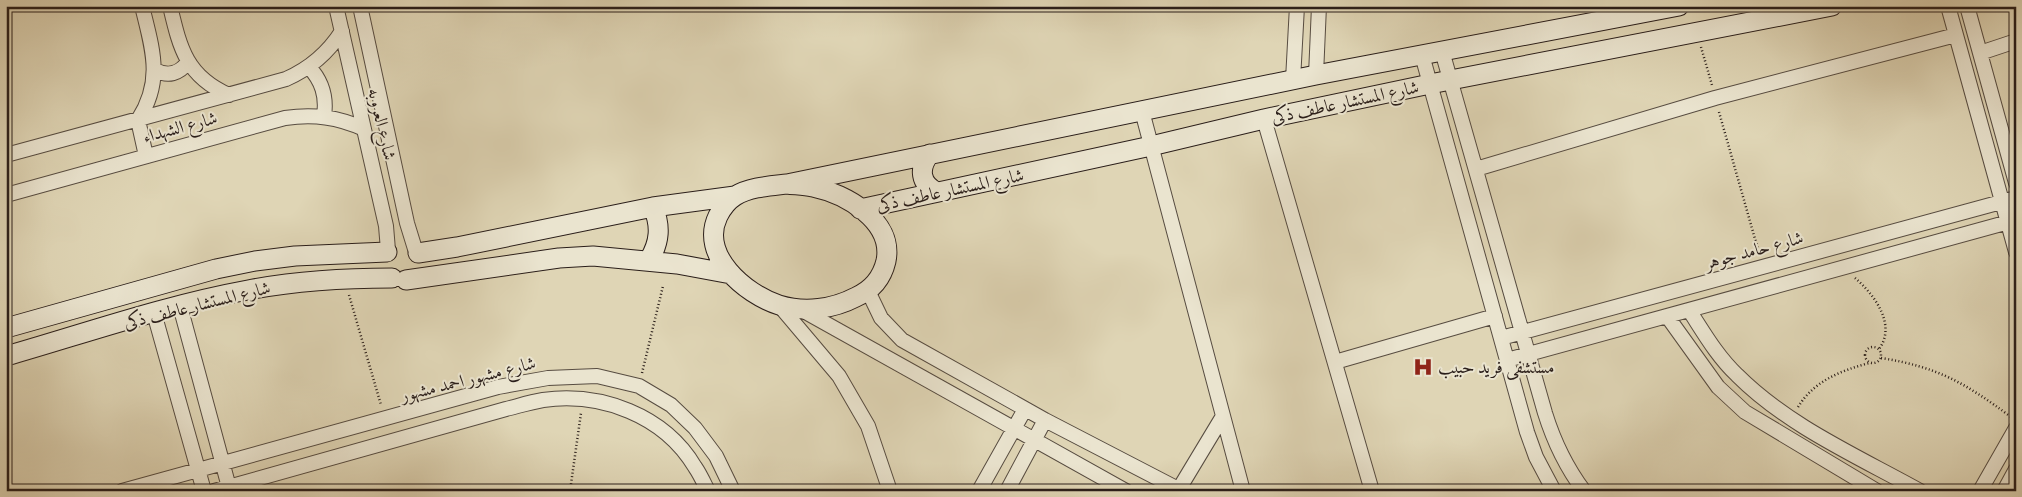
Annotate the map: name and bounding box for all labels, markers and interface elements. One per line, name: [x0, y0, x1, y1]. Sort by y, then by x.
street label: شارع المستشار عاطف ذكى: [1269, 75, 1422, 132]
street label: شارع العروبه: [359, 86, 401, 163]
street label: شارع الشهداء: [140, 107, 221, 151]
street label: شارع المستشار عاطف ذكى: [874, 163, 1027, 220]
street label: شارع حامد جوهر: [1700, 226, 1807, 278]
street label: شارع المستشار عاطف ذكى: [121, 275, 273, 338]
street label: شارع مشهور احمد مشهور: [396, 352, 539, 411]
hospital icon: مستشفى فريد حبيب: [1412, 356, 1434, 378]
place label: مستشفى فريد حبيب: [1438, 356, 1554, 381]

